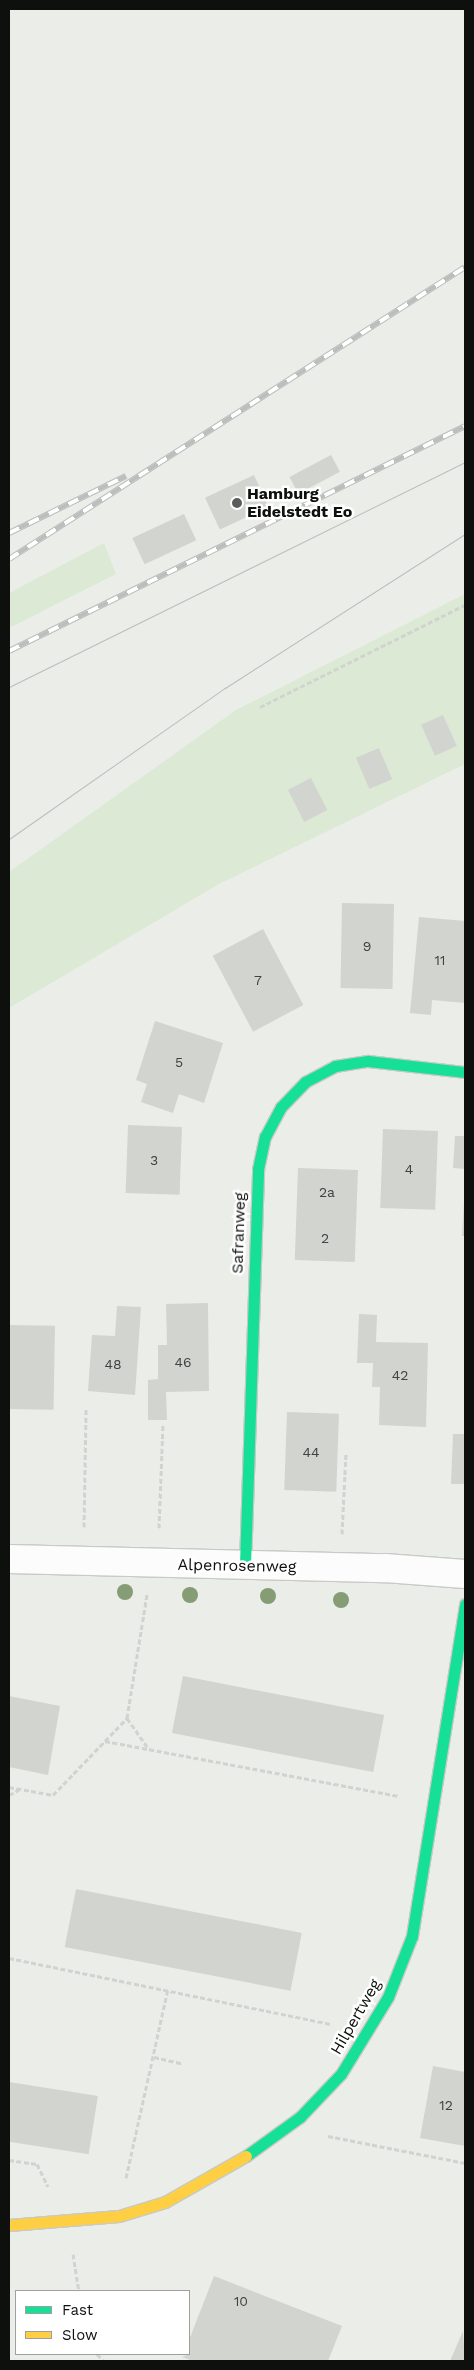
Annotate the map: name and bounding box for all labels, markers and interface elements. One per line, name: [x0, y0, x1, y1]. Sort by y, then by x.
place label: Hamburg Eidelstedt Eo: [247, 484, 352, 522]
marker: Hamburg Eidelstedt Eo: [231, 497, 243, 509]
house number: 9: [363, 938, 371, 954]
house number: 11: [435, 952, 445, 968]
house number: 7: [254, 972, 262, 988]
house number: 5: [175, 1054, 183, 1070]
house number: 3: [150, 1152, 158, 1168]
house number: 4: [405, 1161, 413, 1177]
house number: 2a: [319, 1184, 335, 1200]
street label: Safranweg: [228, 1192, 250, 1274]
house number: 2: [321, 1230, 329, 1246]
house number: 46: [174, 1354, 192, 1370]
house number: 48: [104, 1356, 122, 1372]
house number: 42: [392, 1367, 408, 1383]
house number: 44: [302, 1444, 320, 1460]
street label: Alpenrosenweg: [177, 1555, 297, 1577]
street label: Hilpertweg: [327, 1976, 385, 2058]
house number: 12: [439, 2097, 453, 2113]
legend: [15, 2290, 190, 2355]
house number: 10: [234, 2293, 248, 2309]
text: Fast: [62, 2301, 93, 2319]
text: Slow: [62, 2326, 98, 2344]

